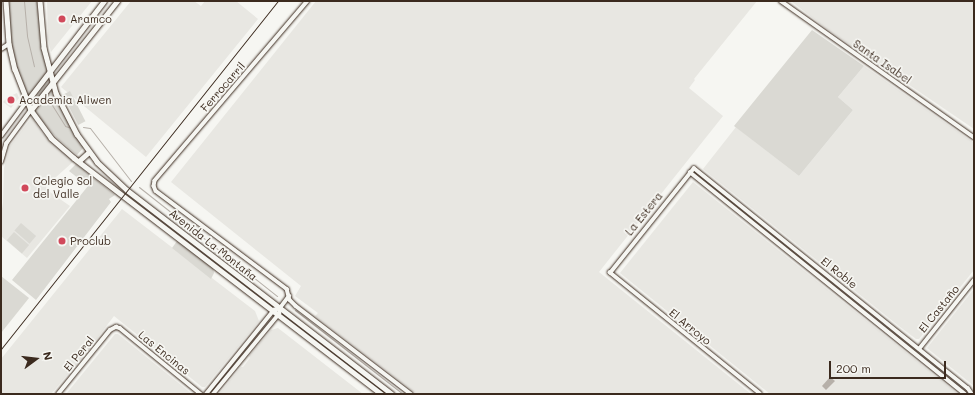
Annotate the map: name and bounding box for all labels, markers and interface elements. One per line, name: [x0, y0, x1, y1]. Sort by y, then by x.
place label: Aramco: [70, 12, 112, 26]
marker: Aramco: [57, 14, 67, 24]
street label: Santa Isabel: [850, 37, 914, 87]
street label: Ferrocarril: [198, 60, 248, 114]
place label: Academia Aliwen: [19, 93, 111, 107]
marker: Academia Aliwen: [6, 95, 16, 105]
place label: Colegio Sol del Valle: [33, 175, 92, 201]
marker: Colegio Sol del Valle: [20, 183, 30, 193]
street label: La Estera: [623, 190, 665, 238]
street label: Avenida La Montaña: [166, 207, 260, 283]
place label: Proclub: [70, 234, 111, 248]
marker: Proclub: [57, 236, 67, 246]
street label: El Roble: [818, 254, 860, 292]
street label: El Castaño: [916, 283, 962, 335]
street label: El Arroyo: [666, 306, 714, 348]
street label: Las Encinas: [136, 328, 192, 378]
street label: El Peral: [61, 334, 97, 374]
north arrow: [16, 339, 56, 379]
text: N: [40, 350, 56, 362]
scale bar: [831, 353, 948, 379]
text: 200 m: [836, 360, 871, 376]

